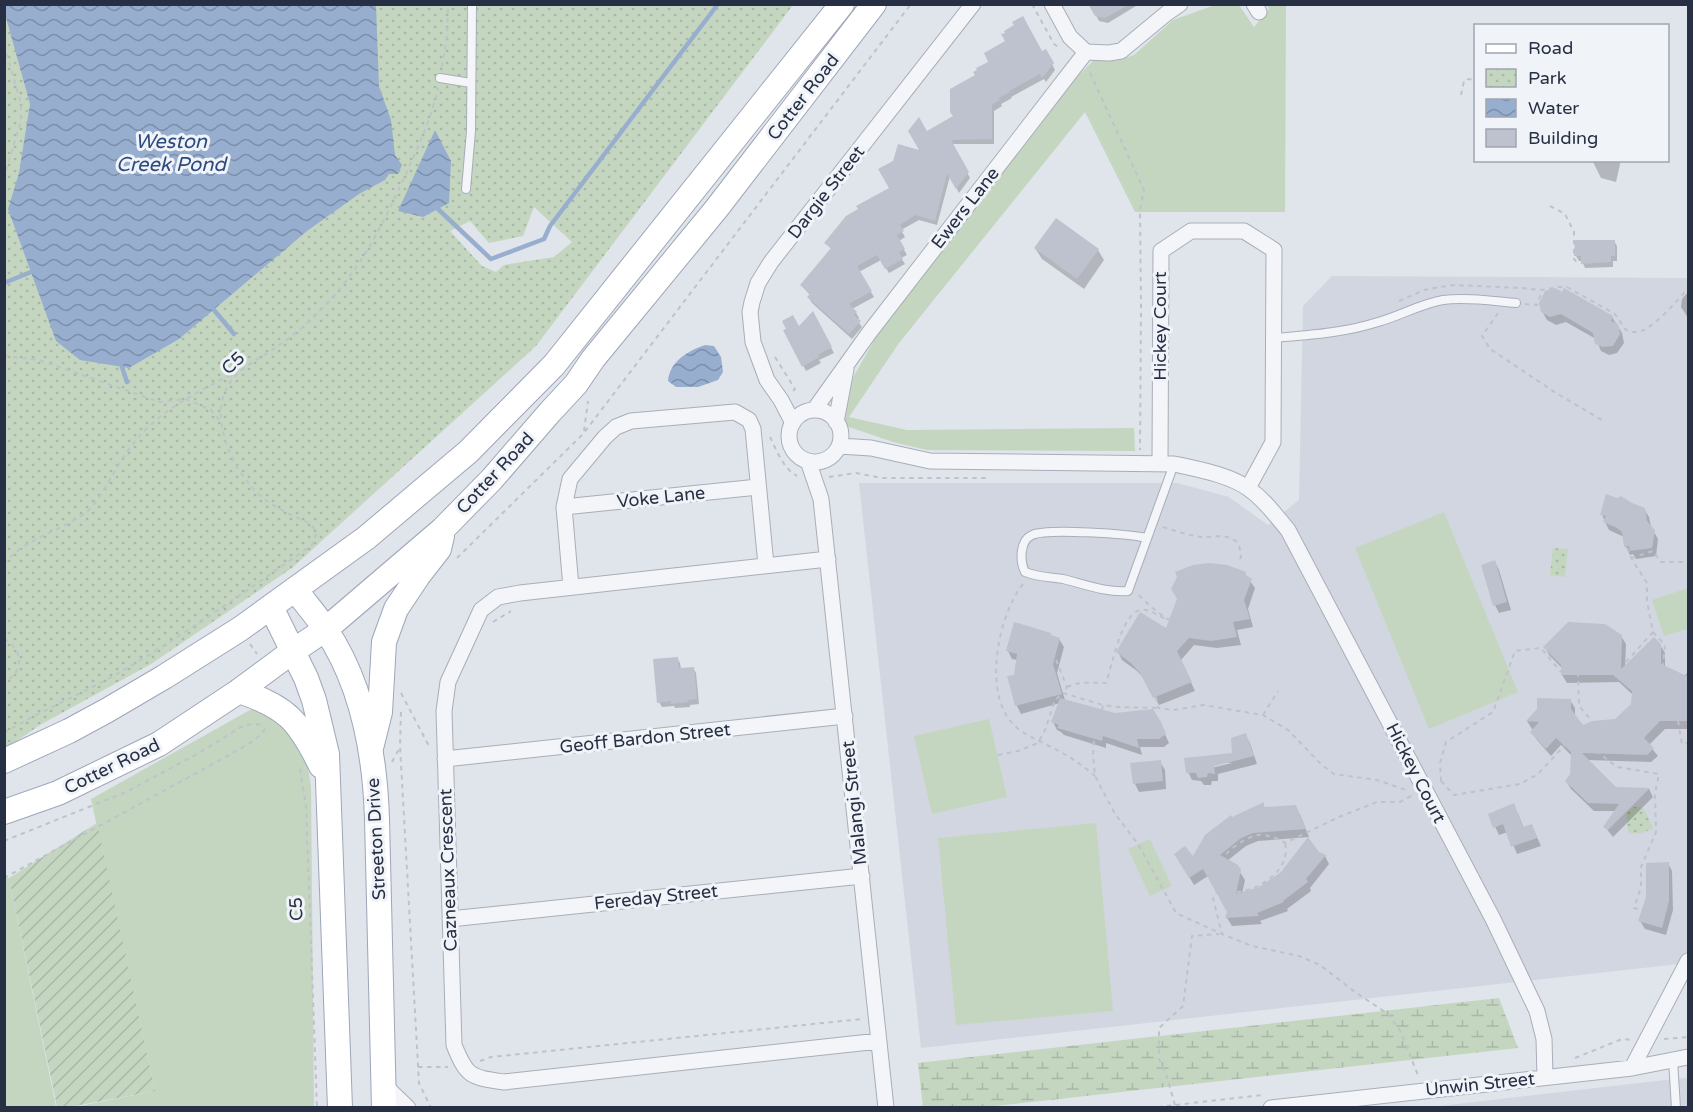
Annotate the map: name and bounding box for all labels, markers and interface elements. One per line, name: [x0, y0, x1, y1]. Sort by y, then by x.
legend: [1474, 24, 1669, 162]
text: Road: [1528, 37, 1573, 59]
street label: Cotter Road: [762, 49, 844, 145]
text: Park: [1528, 67, 1567, 89]
text: Water: [1528, 97, 1579, 119]
text: Building: [1528, 127, 1598, 149]
water label: Weston Creek Pond: [116, 130, 228, 177]
street label: Dargie Street: [783, 141, 869, 243]
street label: Ewers Lane: [926, 163, 1004, 253]
street label: Hickey Court: [1149, 271, 1171, 381]
street label: C5: [217, 347, 249, 379]
street label: Cotter Road: [452, 428, 538, 518]
street label: Voke Lane: [616, 481, 706, 513]
street label: Geoff Bardon Street: [558, 718, 732, 758]
street label: Hickey Court: [1381, 719, 1451, 827]
street label: Cotter Road: [61, 733, 163, 799]
street label: Malangi Street: [837, 740, 871, 866]
street label: Streeton Drive: [362, 777, 390, 901]
street label: Cazneaux Crescent: [434, 788, 462, 952]
street label: Fereday Street: [593, 880, 719, 914]
street label: C5: [285, 897, 307, 921]
street label: Unwin Street: [1424, 1067, 1536, 1101]

